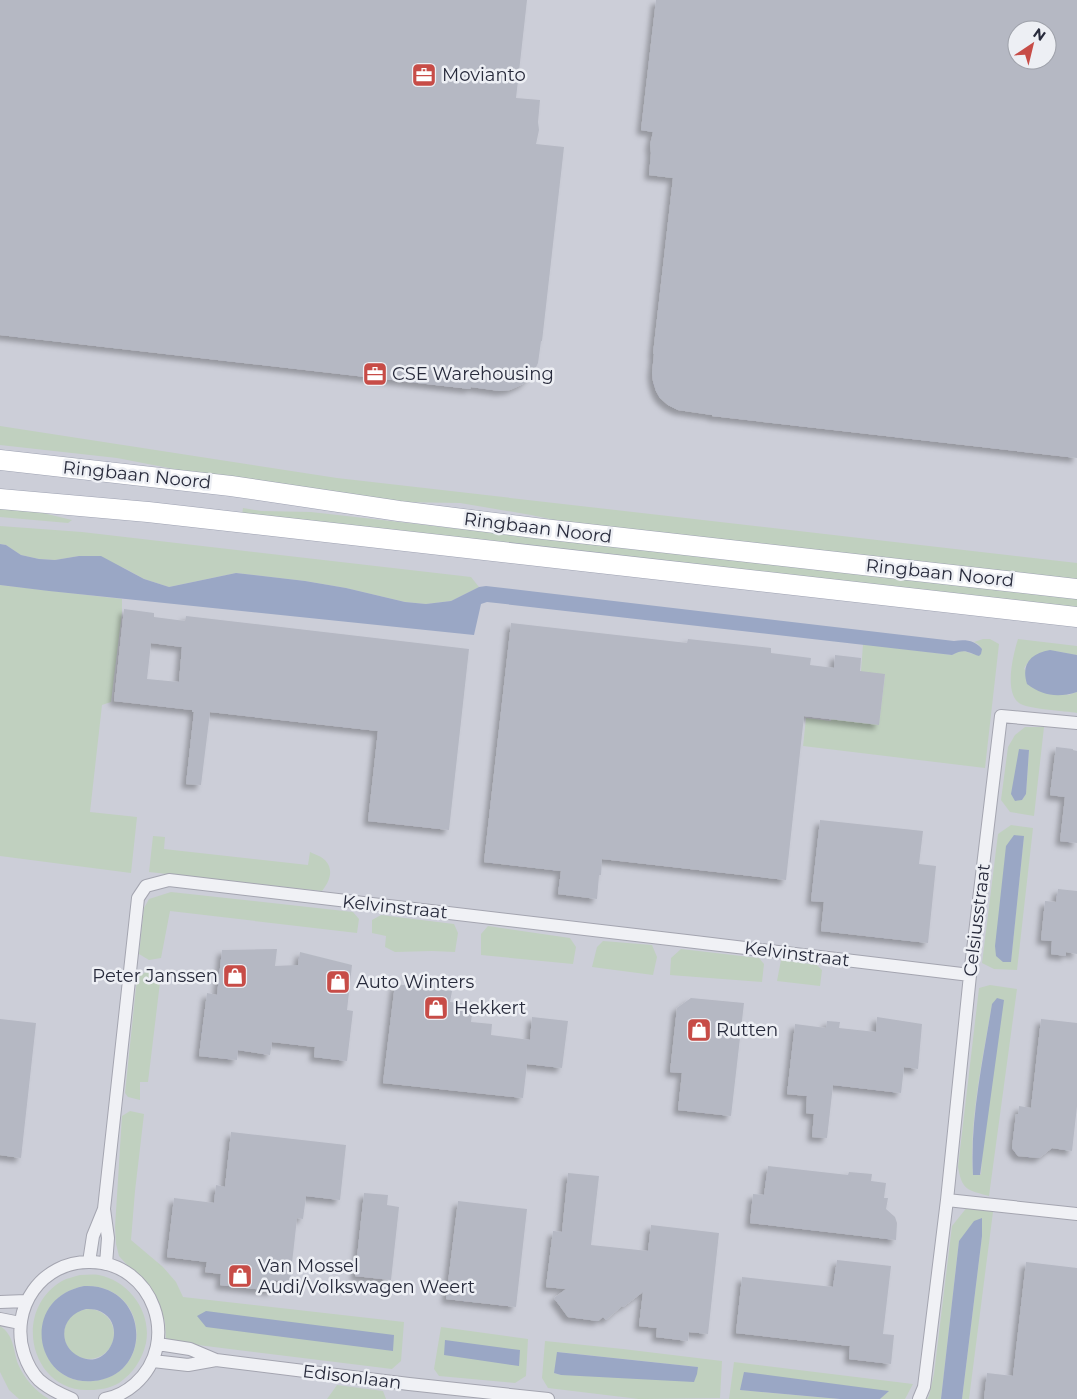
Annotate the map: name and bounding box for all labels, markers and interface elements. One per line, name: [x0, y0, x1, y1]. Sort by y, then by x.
north arrow: [1007, 20, 1057, 70]
text: N: [1030, 24, 1049, 45]
office icon: Movianto: [411, 62, 437, 88]
place label: Movianto: [442, 64, 526, 86]
office icon: CSE Warehousing: [362, 361, 388, 387]
place label: CSE Warehousing: [392, 363, 554, 385]
street label: Ringbaan Noord: [62, 456, 212, 494]
street label: Ringbaan Noord: [463, 508, 613, 548]
street label: Ringbaan Noord: [865, 554, 1015, 592]
street label: Celsiusstraat: [959, 862, 995, 978]
street label: Kelvinstraat: [341, 891, 449, 923]
street label: Kelvinstraat: [743, 937, 851, 971]
shop icon: Peter Janssen: [222, 963, 248, 989]
place label: Peter Janssen: [92, 965, 218, 987]
shop icon: Auto Winters: [325, 969, 351, 995]
place label: Auto Winters: [356, 971, 475, 993]
shop icon: Hekkert: [423, 995, 449, 1021]
place label: Hekkert: [454, 997, 526, 1019]
shop icon: Rutten: [686, 1017, 712, 1043]
place label: Rutten: [716, 1019, 778, 1041]
place label: Van Mossel Audi/Volkswagen Weert: [258, 1255, 475, 1298]
shop icon: Van Mossel Audi/Volkswagen Weert: [227, 1263, 253, 1289]
street label: Edisonlaan: [301, 1360, 403, 1394]

